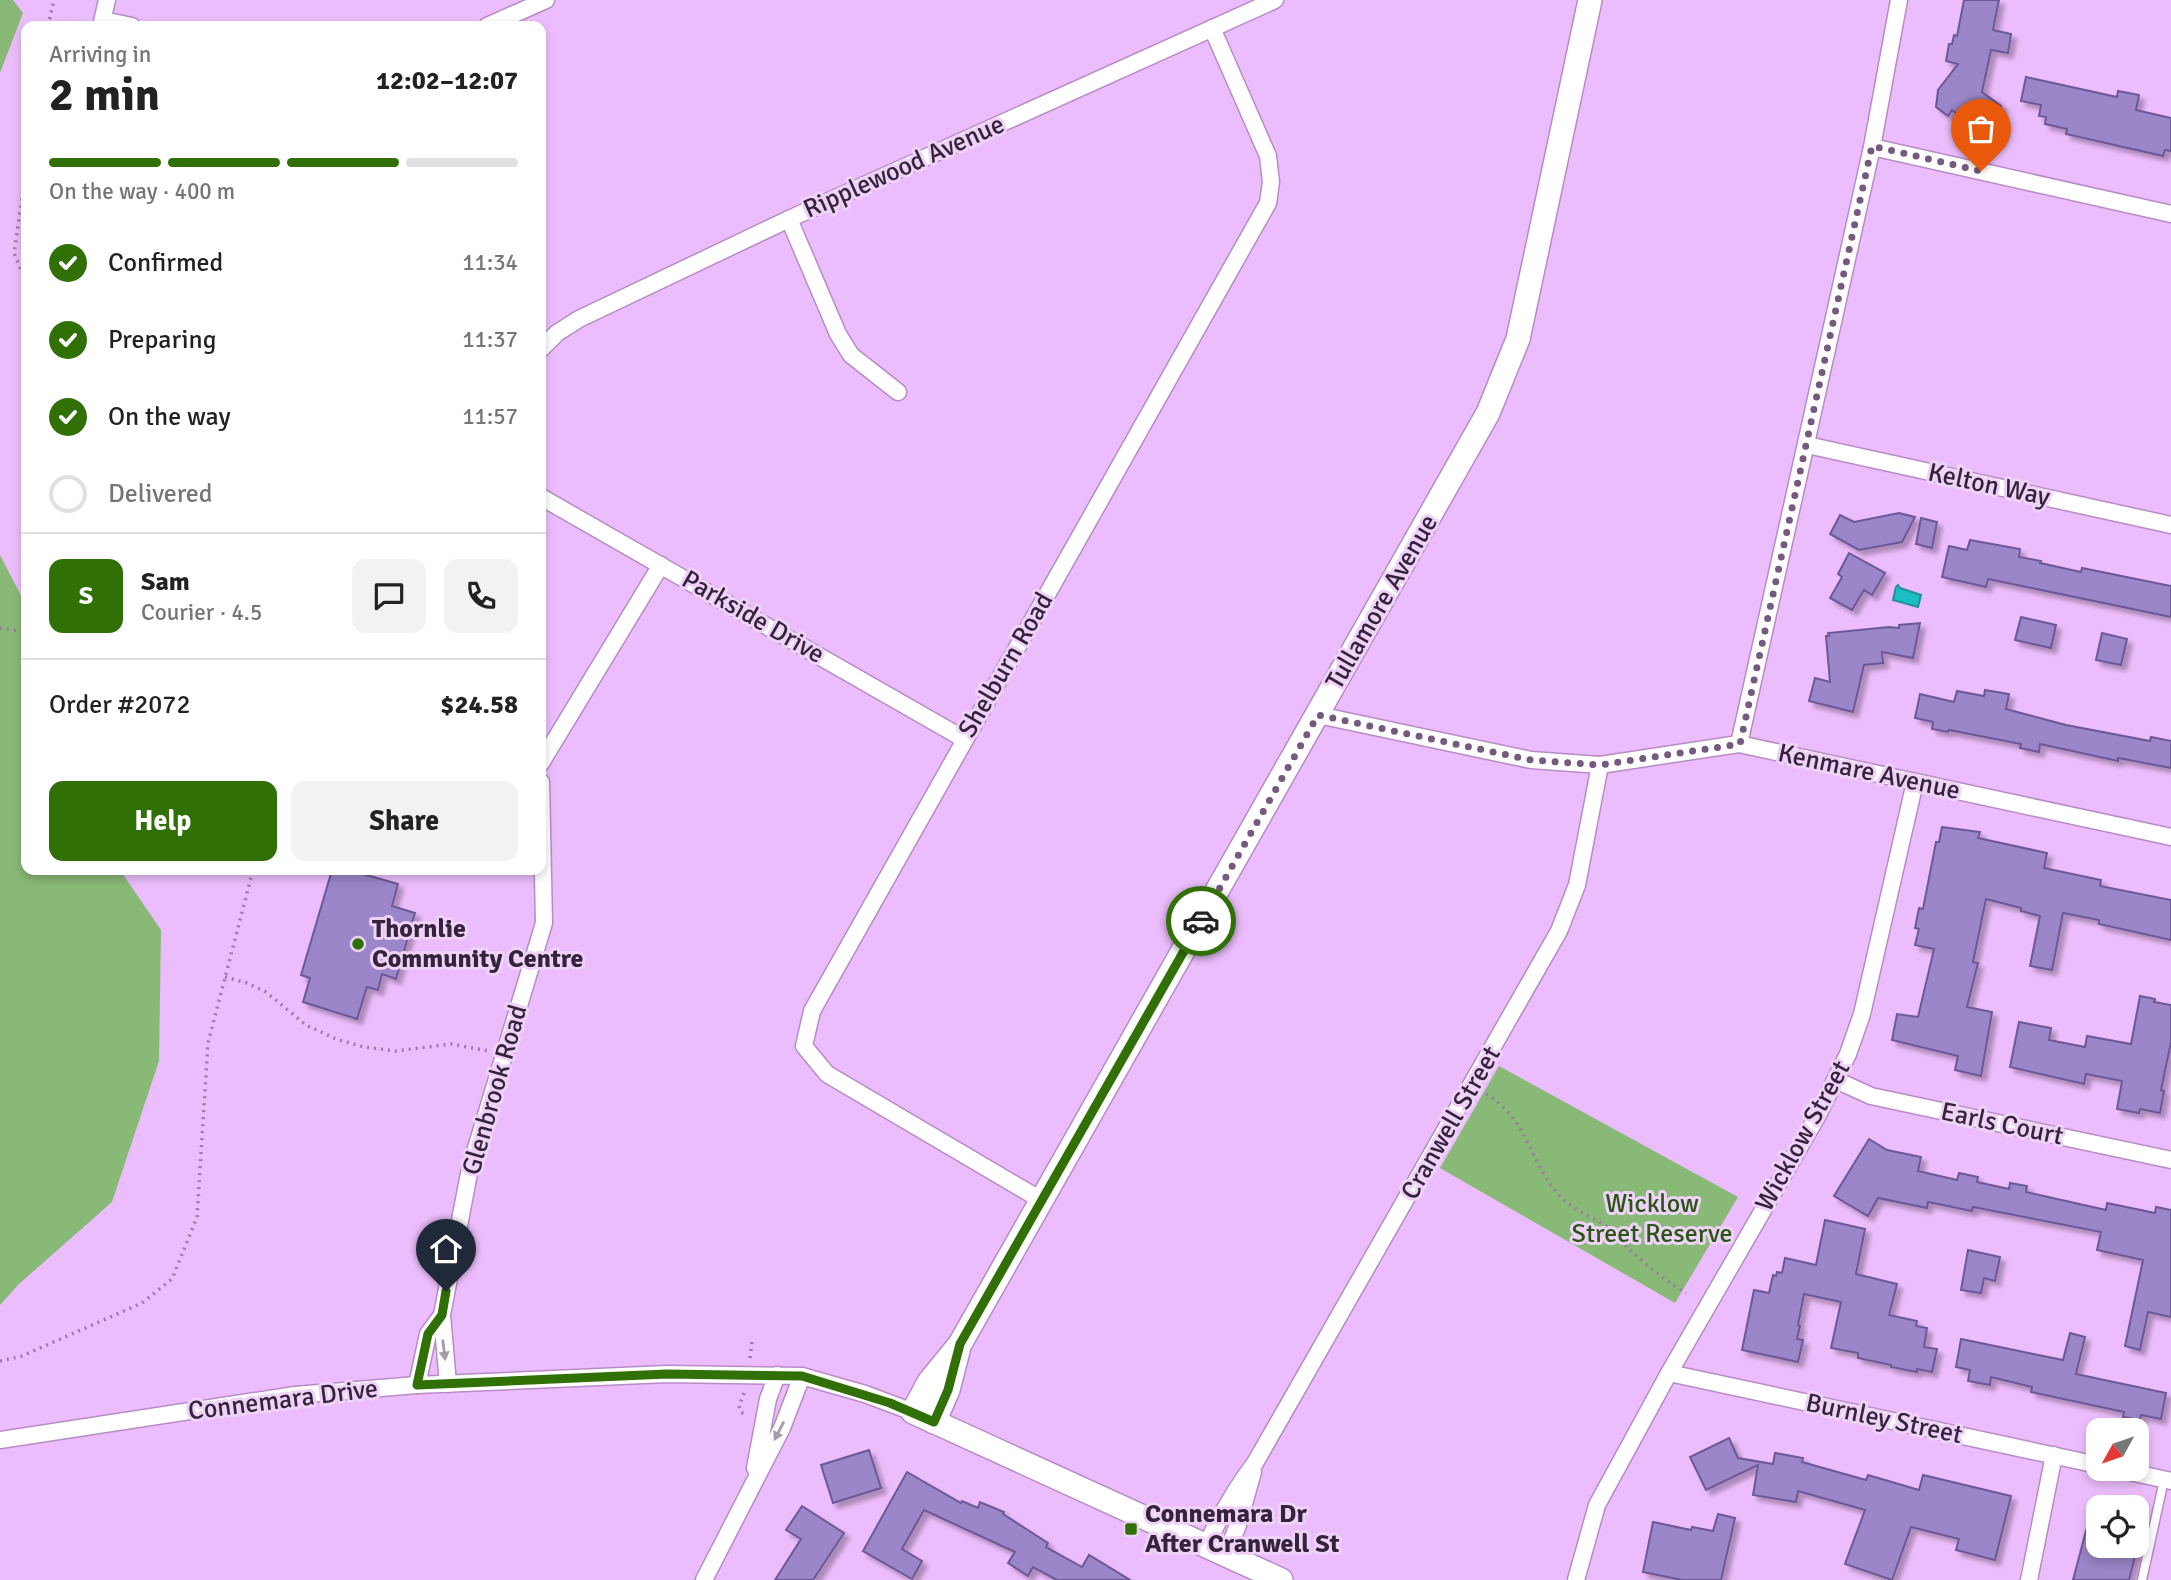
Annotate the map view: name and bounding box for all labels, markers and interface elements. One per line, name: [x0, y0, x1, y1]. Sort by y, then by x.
text: Arriving in: [49, 40, 151, 69]
text: 12:02–12:07: [376, 65, 518, 97]
text: 2 min: [49, 67, 160, 123]
pin: [1951, 99, 2011, 171]
street label: Ripplewood Avenue: [799, 108, 1009, 226]
icon: bag: [1962, 110, 2000, 148]
text: On the way · 400 m: [49, 177, 235, 206]
icon: check: [49, 244, 87, 282]
text: Confirmed: [108, 247, 223, 279]
text: 11:34: [462, 248, 518, 277]
icon: check: [49, 321, 87, 359]
text: Preparing: [108, 324, 216, 356]
text: 11:37: [462, 325, 518, 354]
icon: check: [49, 398, 87, 436]
text: On the way: [108, 401, 231, 433]
text: 11:57: [462, 402, 518, 431]
street label: Kelton Way: [1925, 456, 2053, 514]
text: Delivered: [108, 478, 213, 510]
street label: Tullamore Avenue: [1319, 509, 1445, 695]
button: chat: [352, 559, 426, 633]
button: phone: [444, 559, 518, 633]
street label: Parkside Drive: [676, 563, 830, 671]
text: Sam: [141, 566, 190, 598]
text: S: [79, 580, 93, 612]
street label: Shelburn Road: [952, 587, 1060, 743]
text: Courier · 4.5: [141, 598, 262, 627]
text: Order #2072: [49, 689, 190, 721]
text: $24.58: [440, 689, 518, 721]
street label: Kenmare Avenue: [1775, 737, 1963, 807]
button: Help: [49, 781, 277, 861]
button: Share: [291, 781, 518, 861]
courier: [1166, 886, 1236, 956]
icon: car: [1182, 902, 1220, 940]
place label: Thornlie Community Centre: [372, 913, 584, 975]
marker: Thornlie Community Centre: [350, 936, 366, 952]
street label: Glenbrook Road: [455, 1001, 535, 1179]
street label: Cranwell Street: [1394, 1041, 1508, 1205]
street label: Wicklow Street: [1749, 1055, 1857, 1217]
street label: Earls Court: [1938, 1095, 2066, 1153]
park label: Wicklow Street Reserve: [1572, 1188, 1732, 1250]
pin: [416, 1219, 476, 1291]
icon: home: [427, 1230, 465, 1268]
one-way arrow: [439, 1339, 450, 1361]
street label: Connemara Drive: [186, 1372, 380, 1428]
street label: Burnley Street: [1803, 1387, 1965, 1451]
north arrow: [2086, 1418, 2149, 1480]
map controls: [2086, 1418, 2149, 1558]
one-way arrow: [774, 1422, 786, 1442]
button: locate: [2086, 1495, 2149, 1558]
place label: Connemara Dr After Cranwell St: [1145, 1498, 1340, 1560]
marker: Connemara Dr After Cranwell St: [1123, 1521, 1139, 1537]

